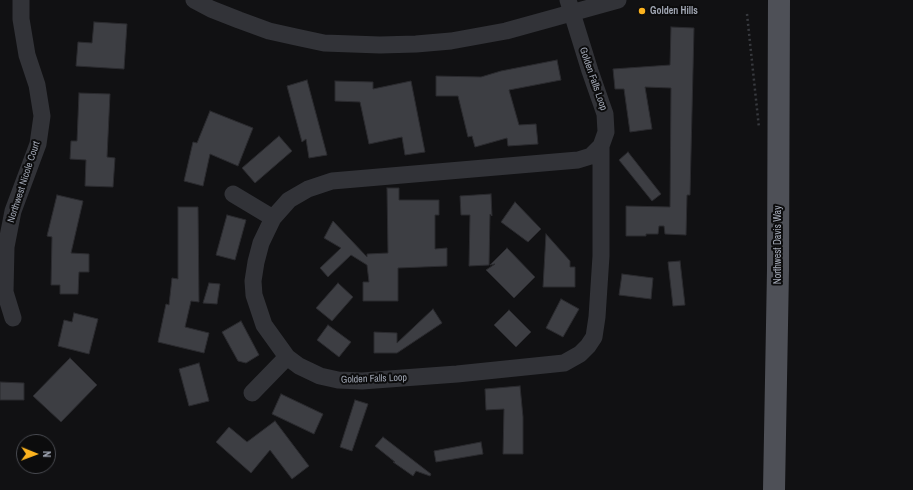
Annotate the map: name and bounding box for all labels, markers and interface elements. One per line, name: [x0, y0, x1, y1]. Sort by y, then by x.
place label: Golden Hills: [650, 5, 698, 17]
marker: Golden Hills: [637, 6, 647, 16]
street label: Golden Falls Loop: [577, 46, 609, 112]
street label: Northwest Nicole Court: [5, 140, 43, 224]
street label: Northwest Davis Way: [772, 206, 784, 284]
street label: Golden Falls Loop: [341, 372, 407, 386]
north arrow: [16, 434, 56, 474]
text: N: [40, 451, 54, 458]

